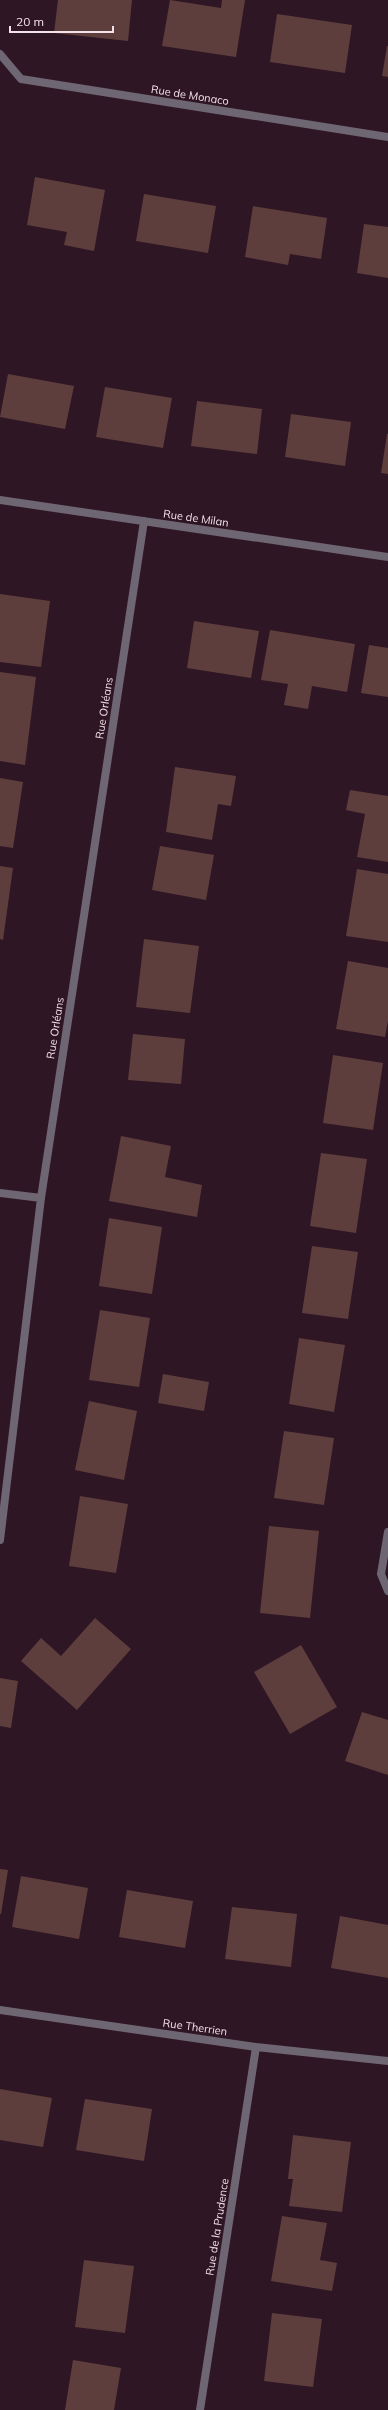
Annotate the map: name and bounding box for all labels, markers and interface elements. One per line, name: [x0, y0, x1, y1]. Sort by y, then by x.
scale bar: [10, 8, 113, 34]
text: 20 m: [16, 14, 44, 29]
street label: Rue de Monaco: [150, 82, 230, 108]
street label: Rue de Milan: [162, 506, 230, 530]
street label: Rue Orléans: [92, 676, 116, 740]
street label: Rue Orléans: [43, 996, 67, 1060]
street label: Rue Therrien: [162, 2016, 228, 2038]
street label: Rue de la Prudence: [202, 2177, 232, 2277]

